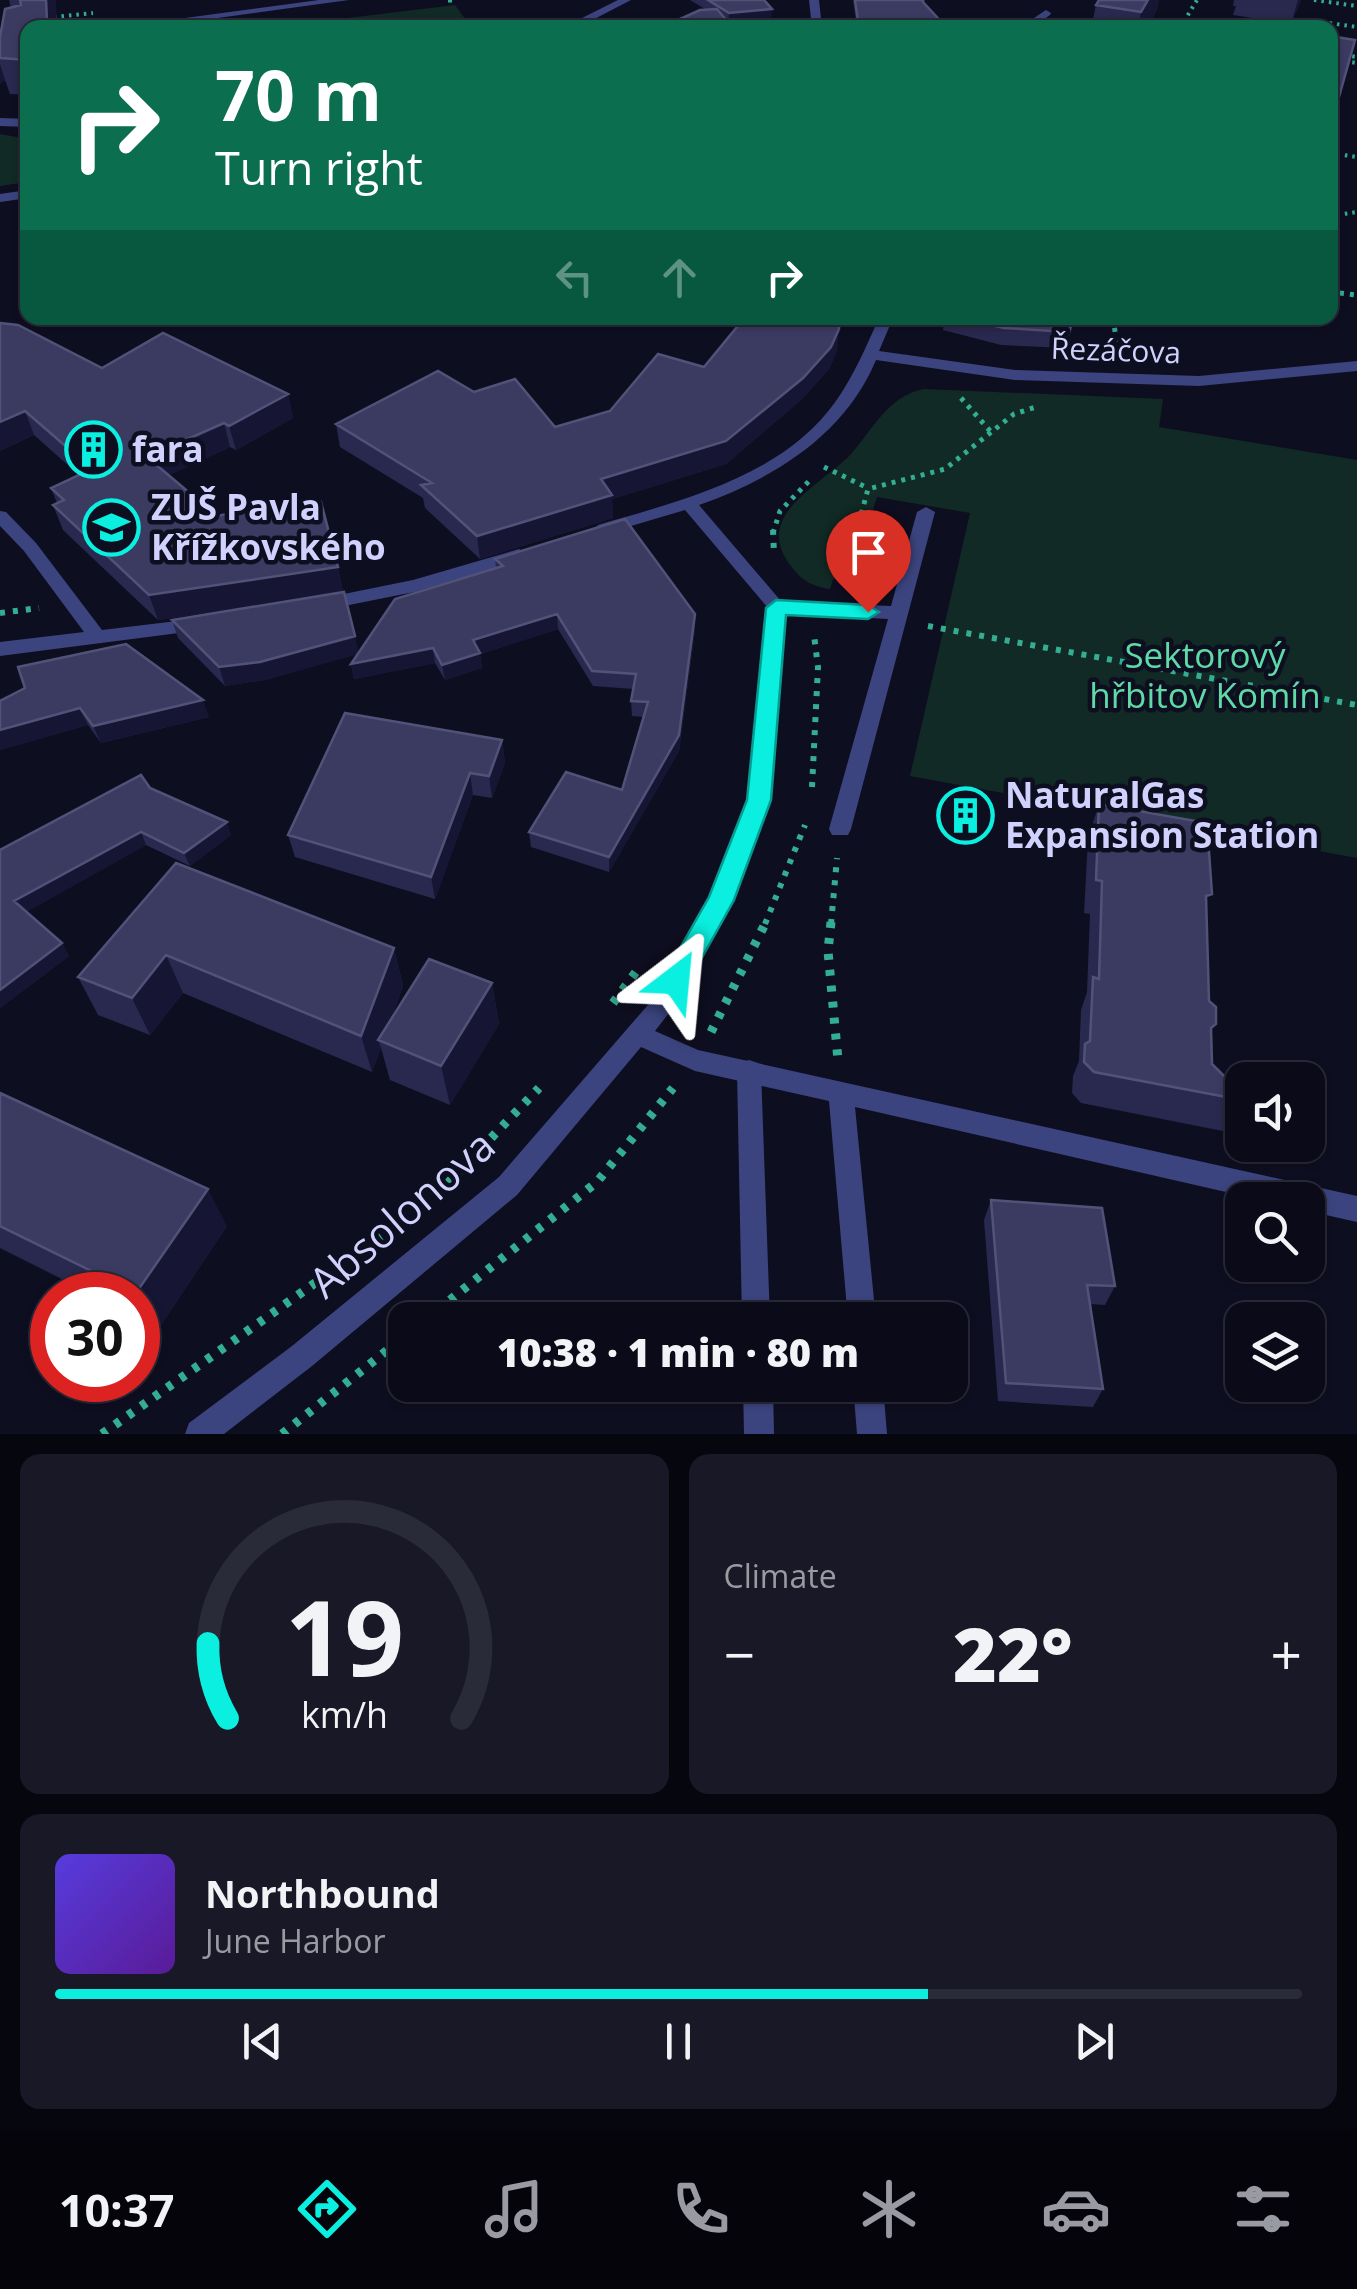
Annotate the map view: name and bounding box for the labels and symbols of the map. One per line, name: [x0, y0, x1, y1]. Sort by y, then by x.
street label: Řezáčova: [1050, 327, 1182, 372]
building icon: fara: [63, 420, 123, 480]
place label: fara: [132, 425, 204, 472]
place label: ZUŠ Pavla Křížkovského: [151, 483, 386, 570]
school or university icon: ZUŠ Pavla Křížkovského: [82, 498, 142, 558]
pin: [826, 510, 911, 613]
park label: Sektorový hřbitov Komín: [1089, 631, 1321, 718]
place label: NaturalGas Expansion Station: [1005, 771, 1319, 858]
building icon: NaturalGas Expansion Station: [936, 786, 996, 846]
position arrow: [624, 928, 728, 1032]
street label: Absolonova: [296, 1116, 506, 1309]
speed limit sign: 30: [30, 1272, 160, 1402]

